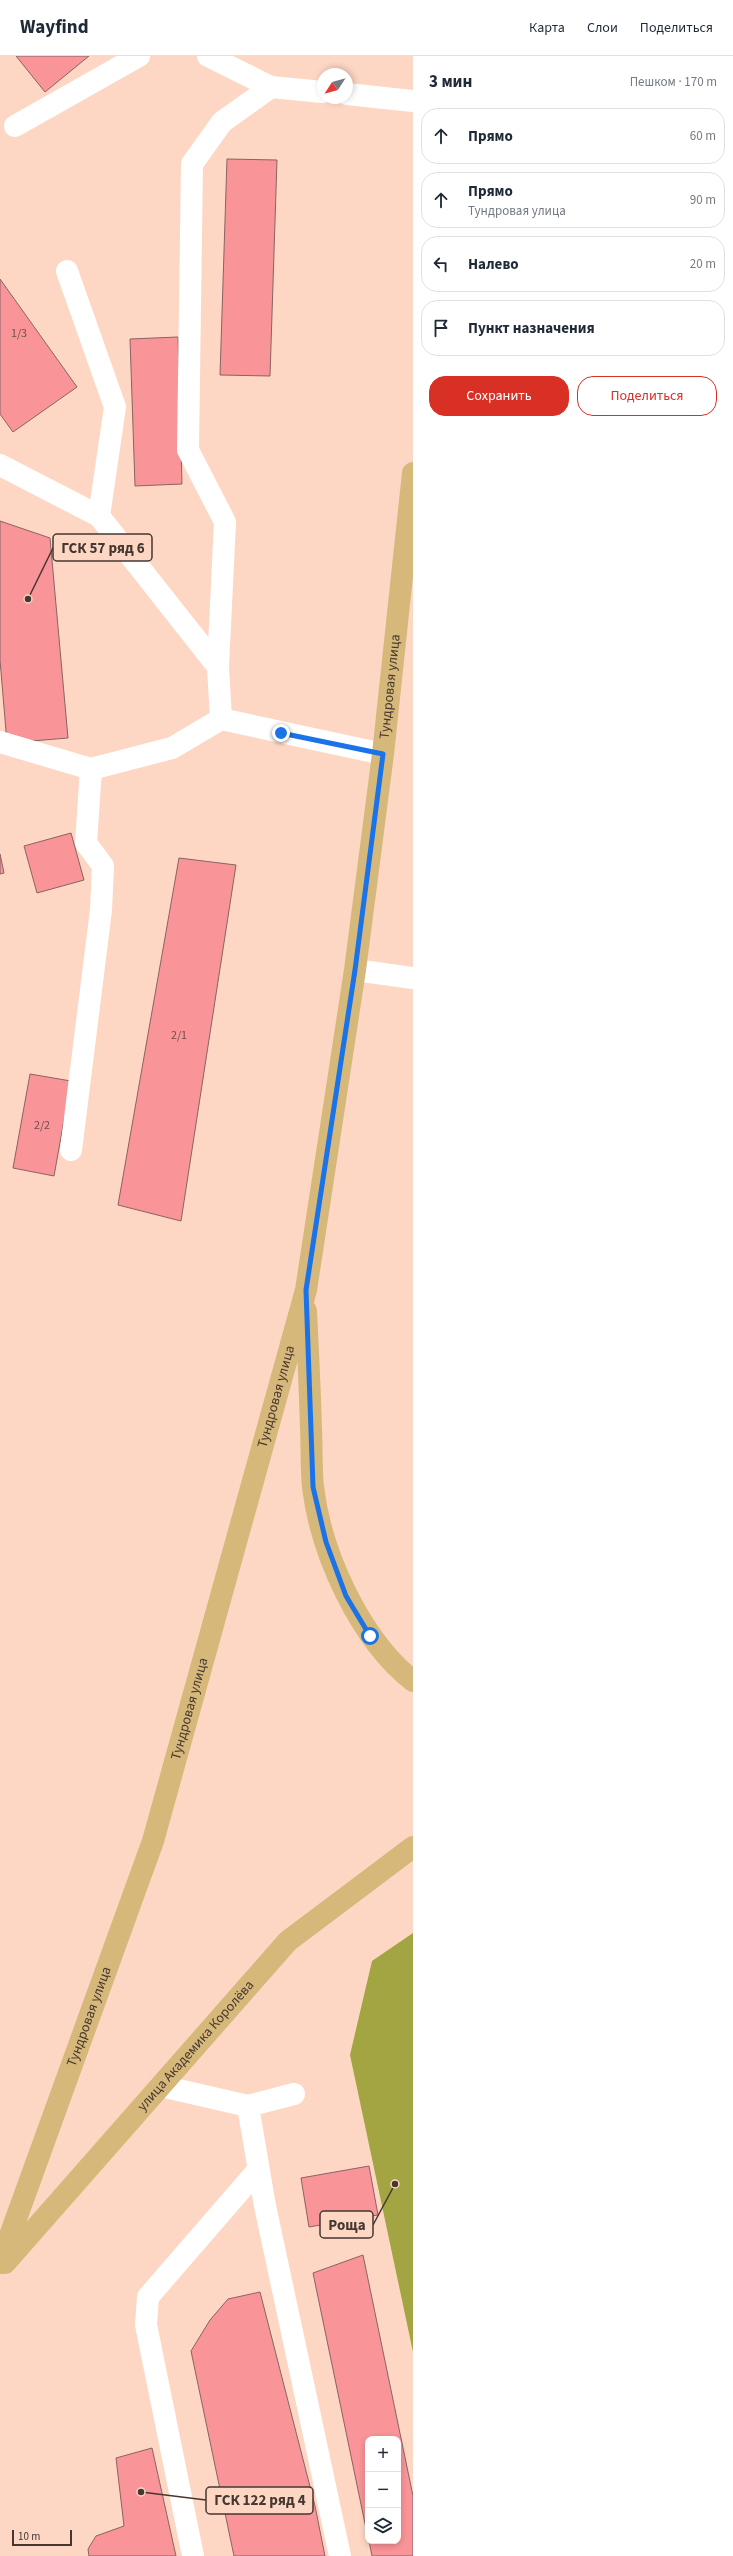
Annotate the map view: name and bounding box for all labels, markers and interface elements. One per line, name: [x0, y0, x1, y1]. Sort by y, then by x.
text: Wayfind: [20, 14, 89, 41]
text: Карта: [529, 18, 565, 38]
text: Слои: [587, 18, 618, 38]
text: Поделиться: [640, 18, 713, 38]
north arrow: [317, 68, 353, 104]
text: 3 мин: [429, 70, 472, 94]
text: Пешком · 170 m: [630, 73, 717, 91]
icon: ahead: [430, 125, 452, 147]
text: Прямо: [468, 126, 513, 147]
text: 60 m: [690, 127, 716, 145]
text: Прямо: [468, 181, 513, 202]
icon: ahead: [430, 189, 452, 211]
text: 90 m: [690, 191, 716, 209]
text: Тундровая улица: [468, 202, 566, 220]
icon: left: [430, 253, 452, 275]
text: Налево: [468, 254, 519, 275]
text: 20 m: [690, 255, 716, 273]
icon: arrive: [430, 317, 452, 339]
text: Пункт назначения: [468, 318, 595, 339]
house number: 1/3: [11, 325, 27, 342]
button: Сохранить: [429, 376, 569, 416]
button: Поделиться: [577, 376, 717, 416]
callout: ГСК 57 ряд 6: [53, 534, 152, 561]
text: ГСК 57 ряд 6: [61, 538, 145, 559]
street label: Тундровая улица: [375, 633, 406, 740]
route end: [272, 724, 290, 742]
house number: 2/1: [171, 1027, 187, 1044]
house number: 2/2: [34, 1117, 50, 1134]
street label: Тундровая улица: [253, 1343, 300, 1450]
route start: [361, 1627, 379, 1645]
street label: Тундровая улица: [166, 1655, 213, 1762]
street label: Тундровая улица: [62, 1964, 117, 2070]
street label: улица Академика Королёва: [133, 1976, 259, 2116]
callout: Роща: [320, 2211, 373, 2238]
text: Роща: [328, 2215, 366, 2236]
map controls: [365, 2436, 401, 2544]
button: +: [365, 2436, 401, 2472]
button: −: [365, 2472, 401, 2508]
callout: ГСК 122 ряд 4: [206, 2487, 313, 2514]
text: ГСК 122 ряд 4: [214, 2490, 306, 2511]
button: layers: [365, 2508, 401, 2544]
scale bar: [12, 2528, 72, 2547]
text: 10 m: [18, 2529, 40, 2544]

